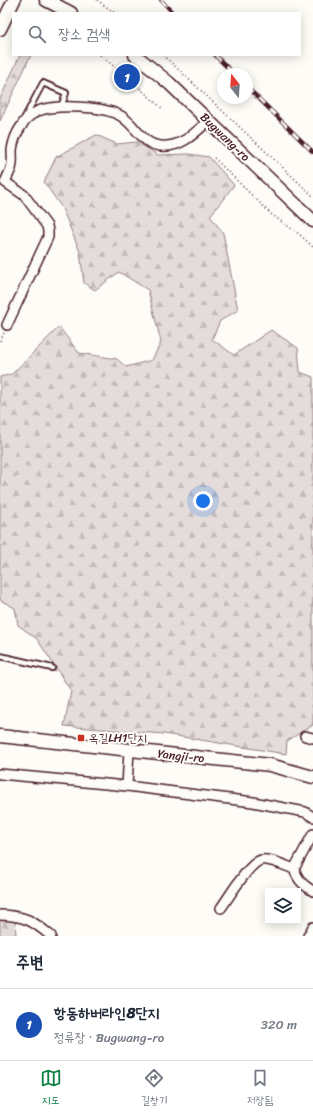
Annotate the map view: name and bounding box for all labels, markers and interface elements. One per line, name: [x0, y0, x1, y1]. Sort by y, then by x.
search box: [12, 12, 301, 56]
text: 장소 검색: [58, 21, 110, 47]
icon: search: [26, 23, 48, 45]
pin: 1: [114, 62, 140, 92]
north arrow: [217, 68, 253, 104]
street label: Bugwang-ro: [195, 107, 255, 167]
your location: [193, 491, 213, 511]
place label: 옥길LH1단지: [89, 727, 147, 749]
marker: 옥길LH1단지: [76, 733, 86, 743]
street label: Yangji-ro: [156, 743, 206, 769]
map controls: [265, 888, 301, 924]
button: layers: [265, 888, 301, 924]
text: 주변: [16, 947, 43, 977]
text: 항동하버라인8단지: [54, 1000, 160, 1026]
text: 1: [26, 1013, 32, 1036]
text: 320 m: [261, 1013, 297, 1036]
text: 정류장 · Bugwang-ro: [54, 1026, 164, 1049]
tab: 지도: [40, 1067, 62, 1110]
tab: 길찾기: [141, 1067, 167, 1110]
tab: 저장됨: [247, 1067, 273, 1110]

